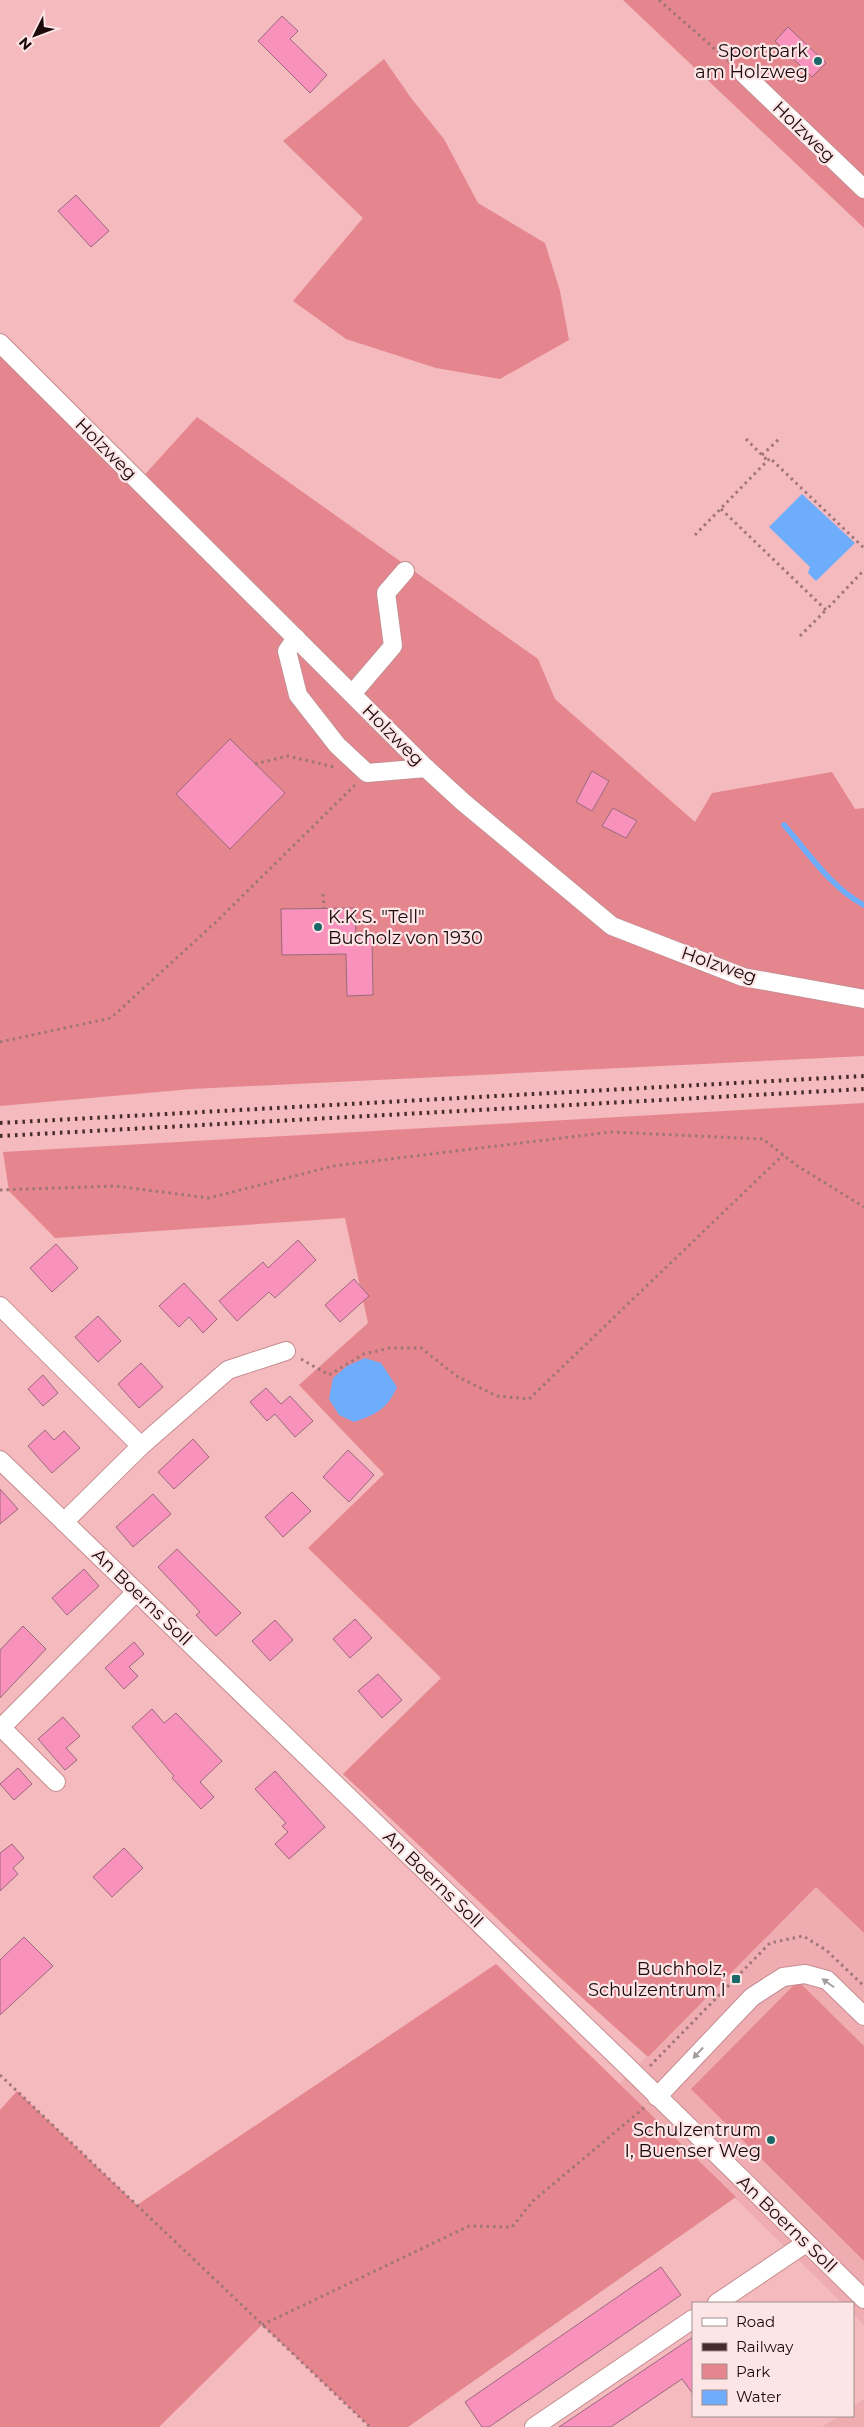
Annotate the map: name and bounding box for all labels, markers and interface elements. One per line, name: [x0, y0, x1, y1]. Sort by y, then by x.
north arrow: [10, 10, 60, 60]
text: N: [15, 33, 36, 54]
place label: Sportpark am Holzweg: [695, 40, 808, 83]
marker: Sportpark am Holzweg: [812, 55, 824, 67]
street label: Holzweg: [768, 97, 840, 167]
street label: Holzweg: [70, 413, 142, 485]
street label: Holzweg: [357, 699, 429, 771]
place label: K.K.S. "Tell" Bucholz von 1930: [328, 906, 483, 949]
marker: K.K.S. "Tell" Bucholz von 1930: [312, 921, 324, 933]
street label: Holzweg: [678, 942, 760, 988]
street label: An Boerns Soll: [87, 1544, 197, 1650]
street label: An Boerns Soll: [378, 1826, 488, 1932]
place label: Buchholz, Schulzentrum I: [588, 1958, 726, 2001]
marker: Buchholz, Schulzentrum I: [730, 1973, 742, 1985]
one-way arrow: [821, 1979, 835, 1988]
one-way arrow: [692, 2047, 704, 2059]
place label: Schulzentrum I, Buenser Weg: [625, 2119, 761, 2162]
marker: Schulzentrum I, Buenser Weg: [765, 2134, 777, 2146]
street label: An Boerns Soll: [732, 2171, 842, 2277]
legend: [692, 2302, 854, 2417]
text: Road: [736, 2312, 775, 2331]
text: Railway: [736, 2337, 794, 2356]
text: Park: [736, 2362, 770, 2381]
text: Water: [736, 2387, 782, 2406]

